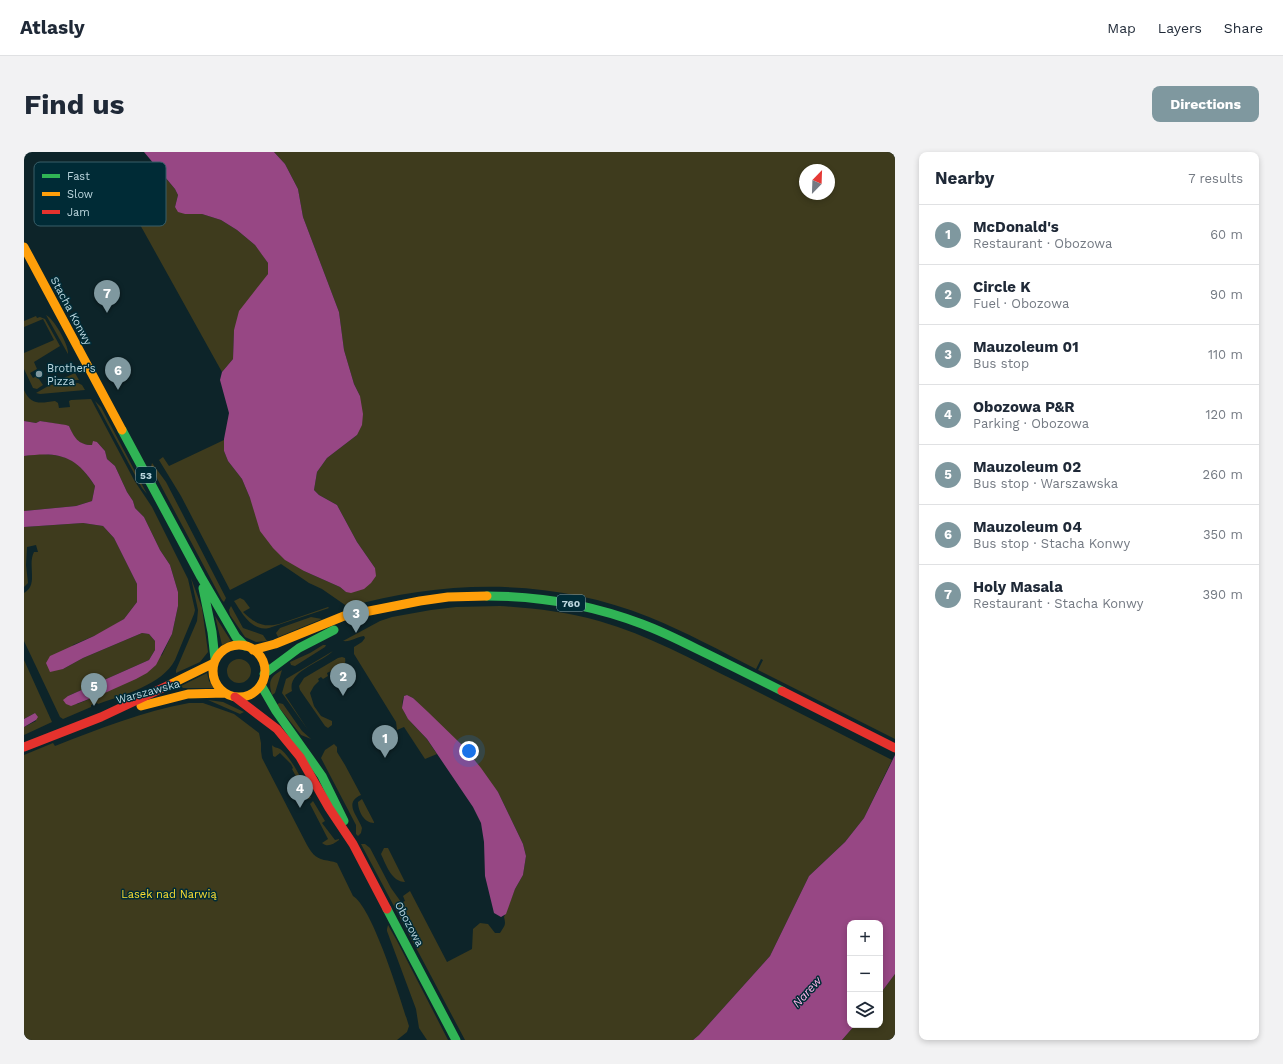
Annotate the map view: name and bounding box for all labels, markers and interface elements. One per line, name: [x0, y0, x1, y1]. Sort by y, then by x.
text: Atlasly: [20, 16, 85, 39]
text: Map: [1107, 20, 1136, 36]
text: Layers: [1158, 20, 1202, 36]
text: Share: [1224, 20, 1263, 36]
button: Directions: [1152, 86, 1259, 122]
text: Find us: [24, 88, 124, 121]
legend: [34, 162, 166, 226]
north arrow: [799, 164, 835, 200]
text: Nearby: [935, 168, 994, 188]
text: Fast: [67, 170, 90, 183]
text: 7 results: [1188, 171, 1243, 186]
text: Slow: [67, 188, 93, 201]
text: Jam: [67, 206, 90, 219]
text: McDonald's: [973, 218, 1059, 236]
text: 1: [945, 227, 951, 242]
text: 60 m: [1210, 227, 1243, 242]
text: Restaurant · Obozowa: [973, 236, 1112, 251]
street label: Stacha Konwy: [48, 275, 95, 348]
text: Circle K: [973, 278, 1031, 296]
pin: 7: [94, 280, 120, 313]
text: 2: [944, 287, 952, 302]
text: 90 m: [1210, 287, 1243, 302]
text: Fuel · Obozowa: [973, 296, 1069, 311]
text: Mauzoleum 01: [973, 338, 1079, 356]
text: 3: [944, 347, 952, 362]
text: 110 m: [1208, 347, 1243, 362]
text: Bus stop: [973, 356, 1029, 371]
pin: 6: [105, 357, 131, 390]
place label: Brother's Pizza: [47, 362, 96, 388]
marker: Brother's Pizza: [34, 369, 44, 379]
text: Obozowa P&R: [973, 398, 1075, 416]
text: 4: [944, 407, 952, 422]
text: 120 m: [1205, 407, 1243, 422]
text: Parking · Obozowa: [973, 416, 1089, 431]
text: Mauzoleum 02: [973, 458, 1081, 476]
road number: 53: [136, 467, 156, 483]
text: 5: [944, 467, 952, 482]
text: 260 m: [1203, 467, 1243, 482]
text: Bus stop · Warszawska: [973, 476, 1118, 491]
text: Mauzoleum 04: [973, 518, 1082, 536]
text: 6: [944, 527, 952, 542]
text: 350 m: [1203, 527, 1243, 542]
text: Bus stop · Stacha Konwy: [973, 536, 1130, 551]
text: Holy Masala: [973, 578, 1063, 596]
text: 7: [944, 587, 952, 602]
text: 390 m: [1202, 587, 1243, 602]
road number: 760: [557, 595, 585, 611]
text: Restaurant · Stacha Konwy: [973, 596, 1144, 611]
pin: 3: [343, 600, 369, 633]
pin: 2: [330, 663, 356, 696]
pin: 5: [81, 673, 107, 706]
street label: Warszawska: [115, 677, 181, 707]
pin: 1: [372, 725, 398, 758]
your location: [459, 741, 479, 761]
pin: 4: [287, 775, 313, 808]
park label: Lasek nad Narwią: [121, 888, 217, 901]
street label: Obozowa: [392, 899, 426, 949]
map controls: [847, 920, 883, 1028]
button: +: [847, 920, 883, 956]
button: −: [847, 956, 883, 992]
water label: Narew: [790, 973, 825, 1010]
button: layers: [847, 992, 883, 1028]

